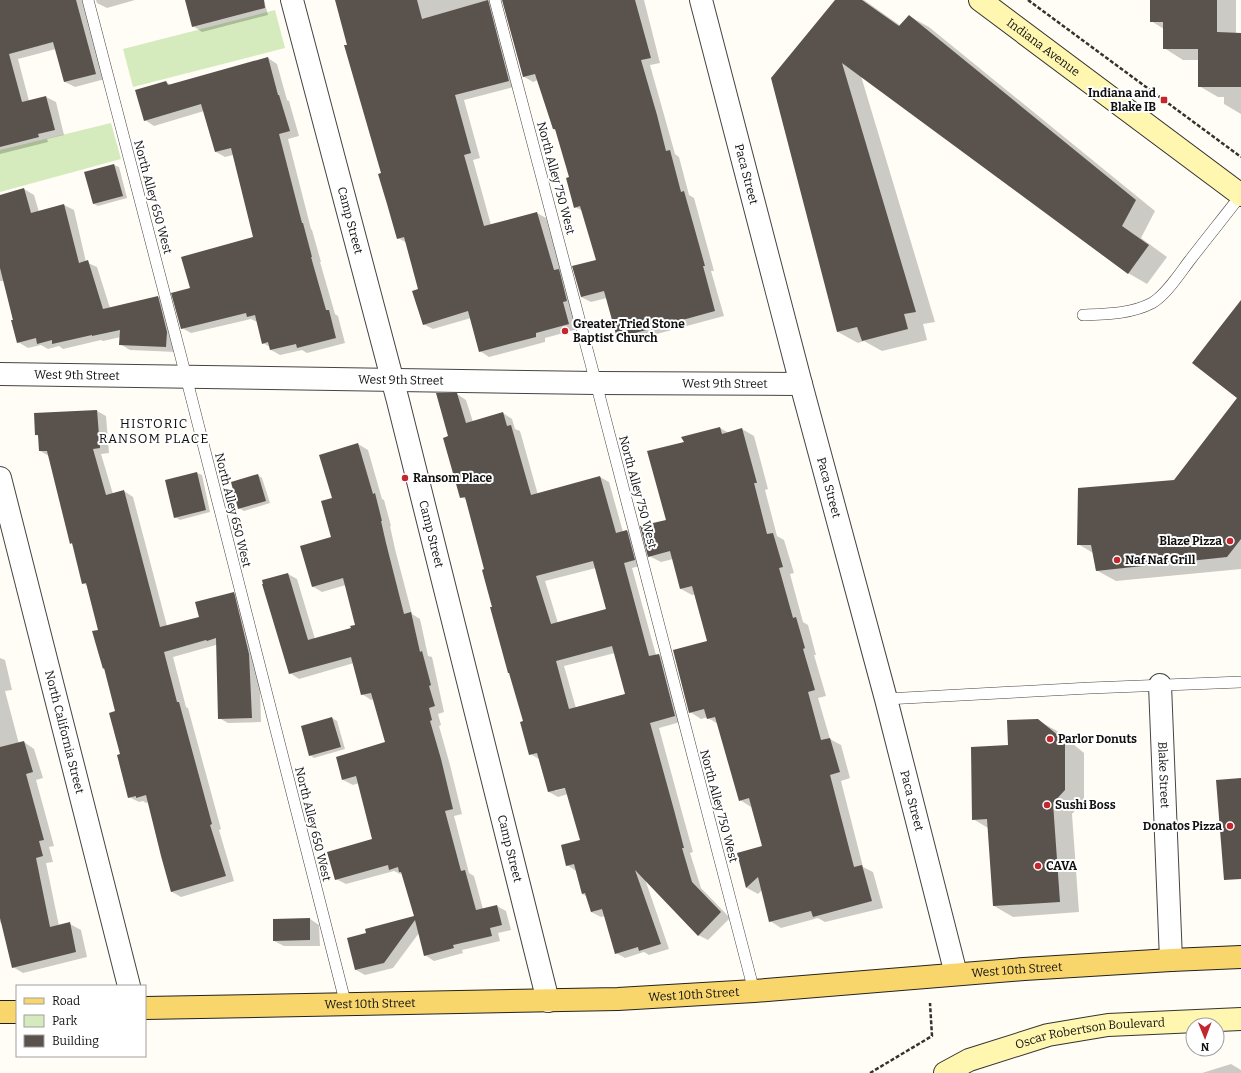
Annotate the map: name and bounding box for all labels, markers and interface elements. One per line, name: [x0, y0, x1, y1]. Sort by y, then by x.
street label: Indiana Avenue: [1004, 15, 1083, 79]
place label: Indiana and Blake IB: [1088, 86, 1157, 114]
marker: Indiana and Blake IB: [1159, 95, 1169, 105]
street label: North Alley 750 West: [534, 120, 578, 237]
street label: North Alley 650 West: [131, 139, 175, 256]
street label: Paca Street: [732, 142, 761, 207]
street label: Camp Street: [335, 185, 366, 256]
place label: Greater Tried Stone Baptist Church: [573, 317, 685, 345]
marker: Greater Tried Stone Baptist Church: [560, 326, 570, 336]
street label: West 9th Street: [34, 368, 121, 383]
street label: West 9th Street: [358, 372, 445, 388]
street label: West 9th Street: [682, 376, 768, 391]
district label: HISTORIC RANSOM PLACE: [99, 416, 209, 446]
street label: North Alley 750 West: [616, 434, 660, 551]
street label: North Alley 650 West: [212, 451, 254, 569]
street label: Paca Street: [814, 456, 844, 520]
place label: Ransom Place: [413, 471, 492, 485]
marker: Ransom Place: [400, 473, 410, 483]
street label: Camp Street: [416, 499, 447, 570]
place label: Blaze Pizza: [1159, 534, 1222, 548]
marker: Blaze Pizza: [1225, 536, 1235, 546]
place label: Naf Naf Grill: [1125, 553, 1196, 567]
marker: Naf Naf Grill: [1112, 555, 1122, 565]
street label: North California Street: [42, 669, 87, 796]
place label: Parlor Donuts: [1058, 732, 1137, 746]
marker: Parlor Donuts: [1045, 734, 1055, 744]
street label: Blake Street: [1155, 741, 1172, 809]
street label: North Alley 750 West: [697, 748, 741, 865]
street label: North Alley 650 West: [292, 765, 334, 883]
street label: Paca Street: [897, 769, 927, 833]
place label: Sushi Boss: [1055, 798, 1116, 812]
marker: Sushi Boss: [1042, 800, 1052, 810]
street label: Camp Street: [495, 813, 525, 884]
place label: Donatos Pizza: [1143, 819, 1222, 833]
marker: Donatos Pizza: [1225, 821, 1235, 831]
place label: CAVA: [1046, 859, 1077, 873]
marker: CAVA: [1033, 861, 1043, 871]
street label: West 10th Street: [971, 960, 1063, 980]
legend: [16, 985, 146, 1057]
street label: West 10th Street: [648, 985, 740, 1004]
text: Road: [52, 994, 80, 1008]
street label: West 10th Street: [324, 996, 416, 1012]
text: Park: [52, 1014, 78, 1028]
street label: Oscar Robertson Boulevard: [1013, 1015, 1165, 1052]
north arrow: [1185, 1017, 1225, 1057]
text: Building: [52, 1034, 99, 1048]
text: N: [1200, 1040, 1210, 1053]

